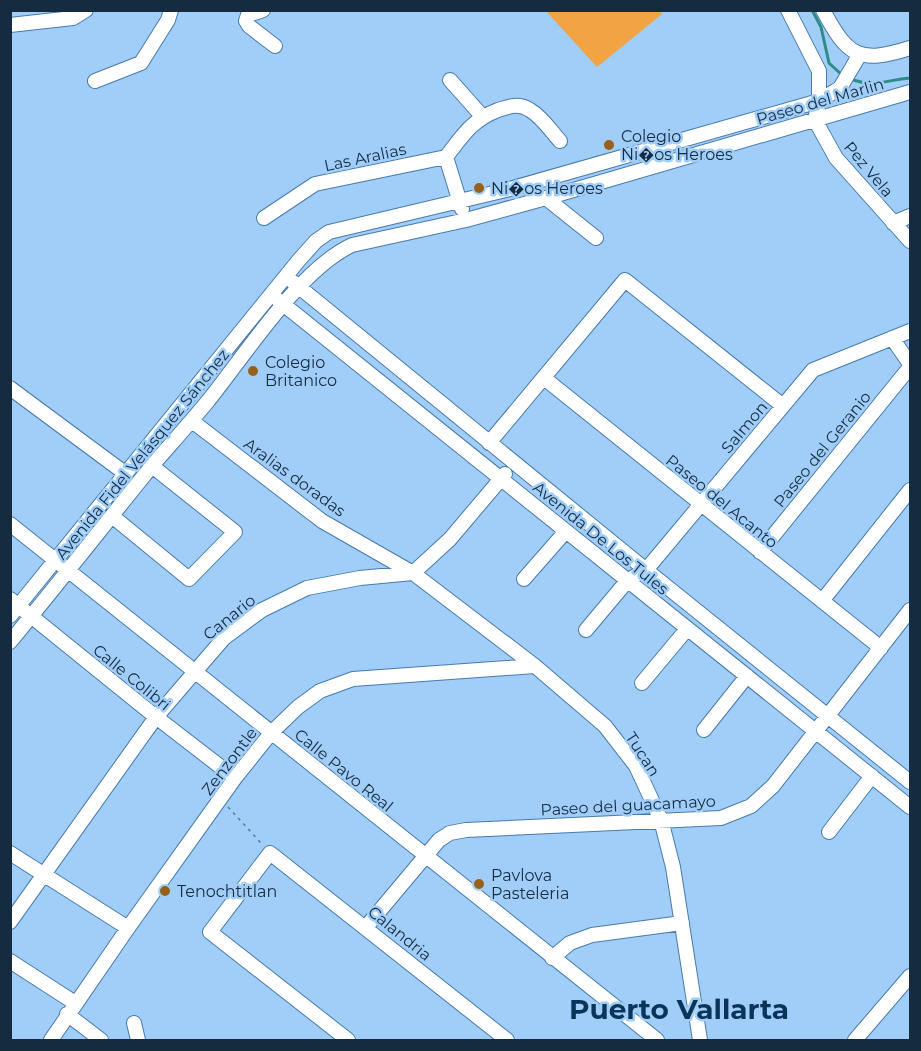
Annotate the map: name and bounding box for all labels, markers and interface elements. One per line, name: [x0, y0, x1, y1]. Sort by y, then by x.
street label: Paseo del Marlin: [754, 74, 886, 129]
place label: Colegio Ni�os Heroes: [621, 127, 733, 164]
marker: Colegio Ni�os Heroes: [602, 138, 616, 152]
street label: Pez Vela: [840, 138, 897, 201]
street label: Las Aralias: [322, 139, 408, 175]
place label: Ni�os Heroes: [491, 179, 603, 198]
marker: Ni�os Heroes: [472, 181, 486, 195]
street label: Avenida Fidel Velásquez Sánchez: [52, 345, 233, 563]
place label: Colegio Britanico: [265, 353, 337, 390]
marker: Colegio Britanico: [246, 364, 260, 378]
street label: Paseo del Geranio: [770, 387, 875, 511]
street label: Salmon: [717, 398, 771, 457]
street label: Aralias doradas: [240, 434, 349, 521]
street label: Paseo del Acanto: [662, 450, 781, 552]
street label: Avenida De Los Tules: [529, 478, 672, 599]
street label: Canario: [199, 591, 259, 644]
street label: Calle Colibri: [89, 640, 174, 714]
street label: Zenzontle: [198, 724, 261, 799]
street label: Calle Pavo Real: [291, 725, 397, 816]
street label: Tucan: [621, 729, 664, 780]
street label: Paseo del guacamayo: [540, 791, 716, 820]
place label: Pavlova Pasteleria: [491, 866, 569, 903]
marker: Pavlova Pasteleria: [472, 877, 486, 891]
place label: Tenochtitlan: [177, 882, 277, 901]
marker: Tenochtitlan: [158, 884, 172, 898]
street label: Calandria: [364, 902, 435, 965]
district label: Puerto Vallarta: [569, 992, 789, 1026]

